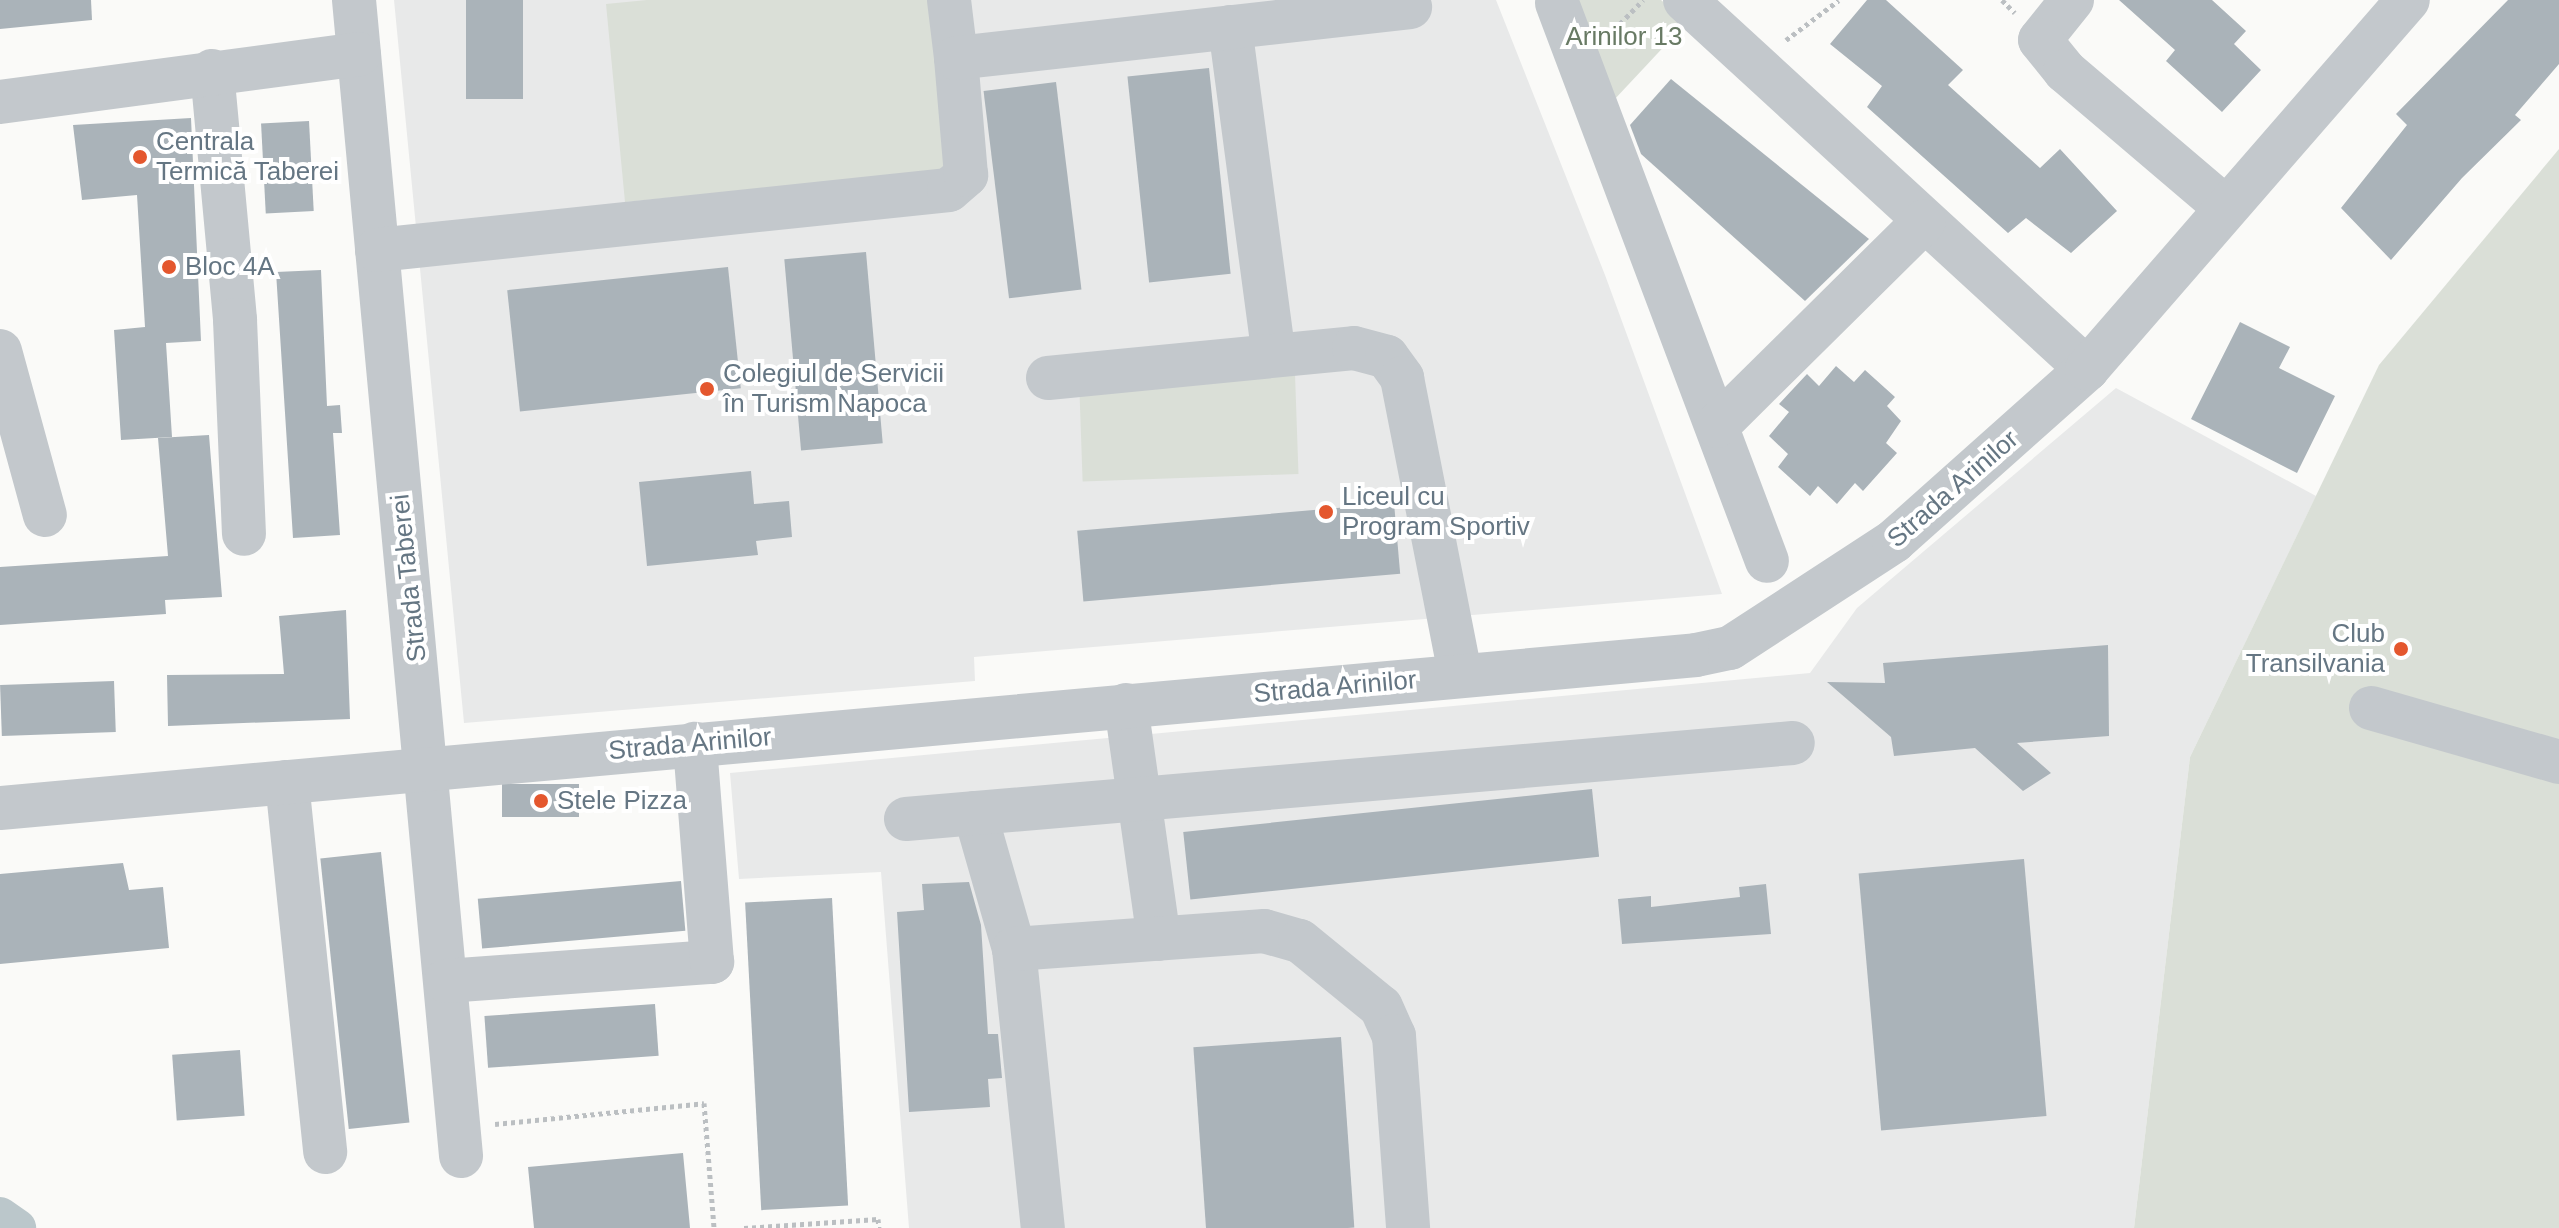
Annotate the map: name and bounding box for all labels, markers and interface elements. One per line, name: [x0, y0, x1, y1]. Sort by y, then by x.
park label: Arinilor 13: [1565, 21, 1683, 53]
place label: Centrala Termică Taberei: [156, 126, 340, 188]
marker: Centrala Termică Taberei: [131, 148, 149, 166]
place label: Bloc 4A: [185, 251, 275, 283]
marker: Bloc 4A: [160, 258, 178, 276]
place label: Colegiul de Servicii în Turism Napoca: [723, 358, 944, 420]
marker: Colegiul de Servicii în Turism Napoca: [698, 380, 716, 398]
street label: Strada Arinilor: [1881, 423, 2025, 555]
place label: Liceul cu Program Sportiv: [1342, 481, 1530, 542]
street label: Strada Taberei: [385, 492, 433, 664]
marker: Liceul cu Program Sportiv: [1317, 503, 1335, 521]
place label: Club Transilvania: [2246, 618, 2385, 680]
marker: Club Transilvania: [2392, 640, 2410, 658]
street label: Strada Arinilor: [1252, 664, 1418, 710]
street label: Strada Arinilor: [607, 721, 773, 767]
place label: Stele Pizza: [557, 785, 687, 817]
marker: Stele Pizza: [532, 792, 550, 810]

